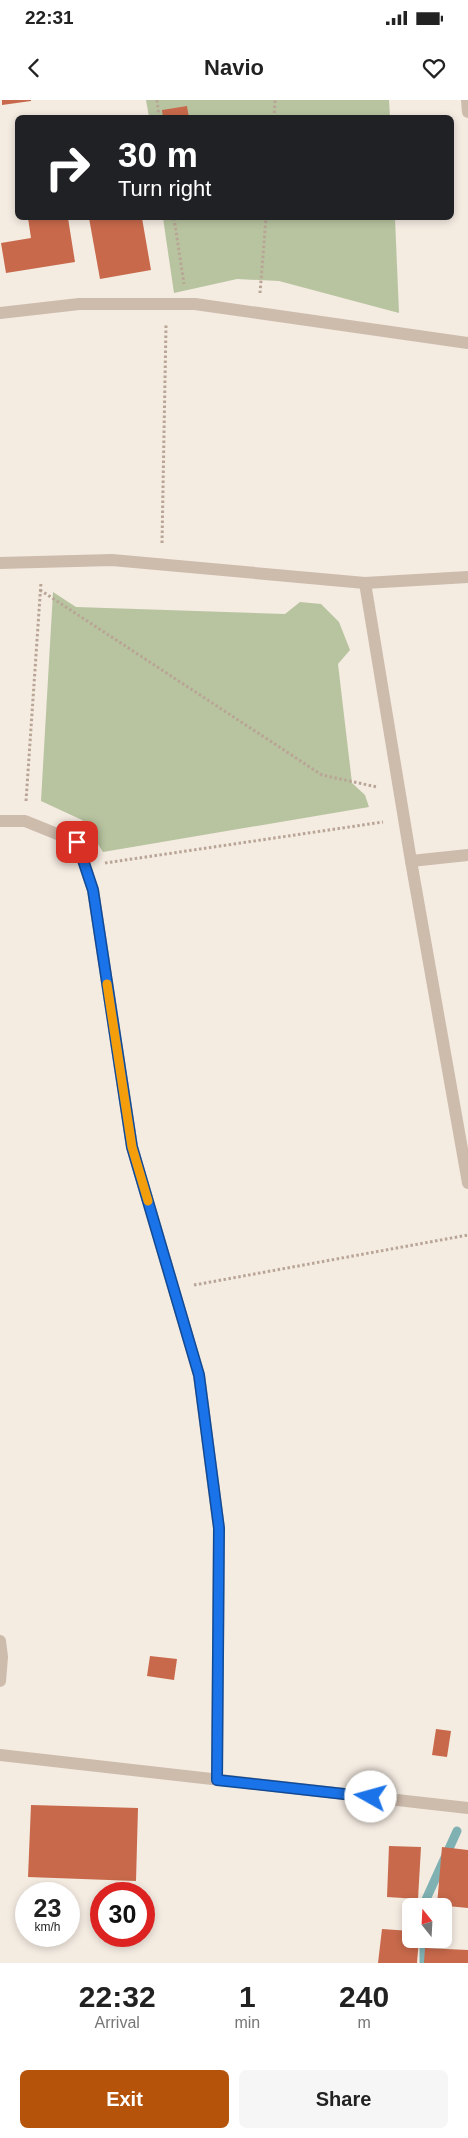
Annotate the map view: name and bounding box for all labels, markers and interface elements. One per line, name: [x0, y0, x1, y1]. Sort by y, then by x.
text: 22:31: [25, 7, 74, 28]
icon: back: [20, 54, 48, 82]
icon: heart: [420, 54, 448, 82]
text: Navio: [204, 55, 264, 80]
icon: right: [35, 135, 100, 200]
text: 30 m: [118, 135, 198, 174]
text: Turn right: [118, 176, 211, 201]
pin: [56, 821, 98, 863]
icon: arrive: [63, 828, 91, 856]
position arrow: [344, 1770, 396, 1822]
speed limit sign: 30: [90, 1882, 155, 1947]
text: 23: [34, 1894, 61, 1922]
north arrow: [402, 1898, 452, 1948]
map controls: [402, 1898, 452, 1948]
text: km/h: [34, 1920, 61, 1934]
text: 22:32: [79, 1980, 156, 2013]
text: 1: [239, 1980, 256, 2013]
text: 240: [339, 1980, 389, 2013]
text: Arrival: [95, 2014, 140, 2031]
text: min: [234, 2014, 260, 2031]
text: m: [357, 2014, 371, 2031]
button: Exit: [20, 2070, 229, 2128]
button: Share: [239, 2070, 448, 2128]

